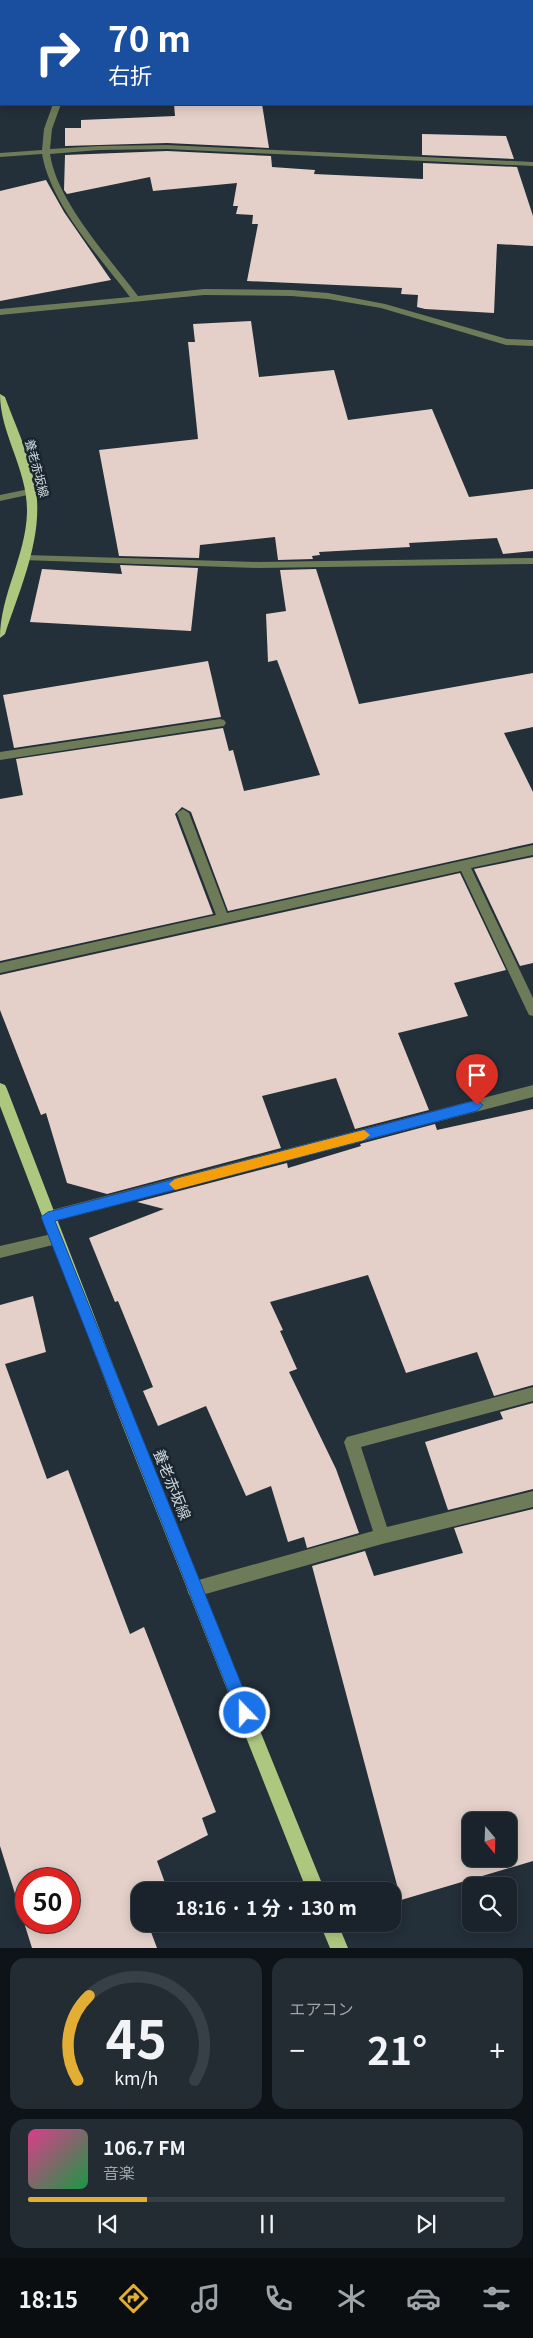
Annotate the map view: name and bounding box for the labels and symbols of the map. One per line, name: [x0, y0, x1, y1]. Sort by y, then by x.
street label: 養老赤坂線: [22, 437, 54, 499]
pin: [456, 1054, 498, 1105]
street label: 養老赤坂線: [149, 1445, 197, 1523]
position arrow: [218, 1686, 270, 1738]
north arrow: [462, 1812, 518, 1868]
speed limit sign: 50: [15, 1868, 80, 1933]

